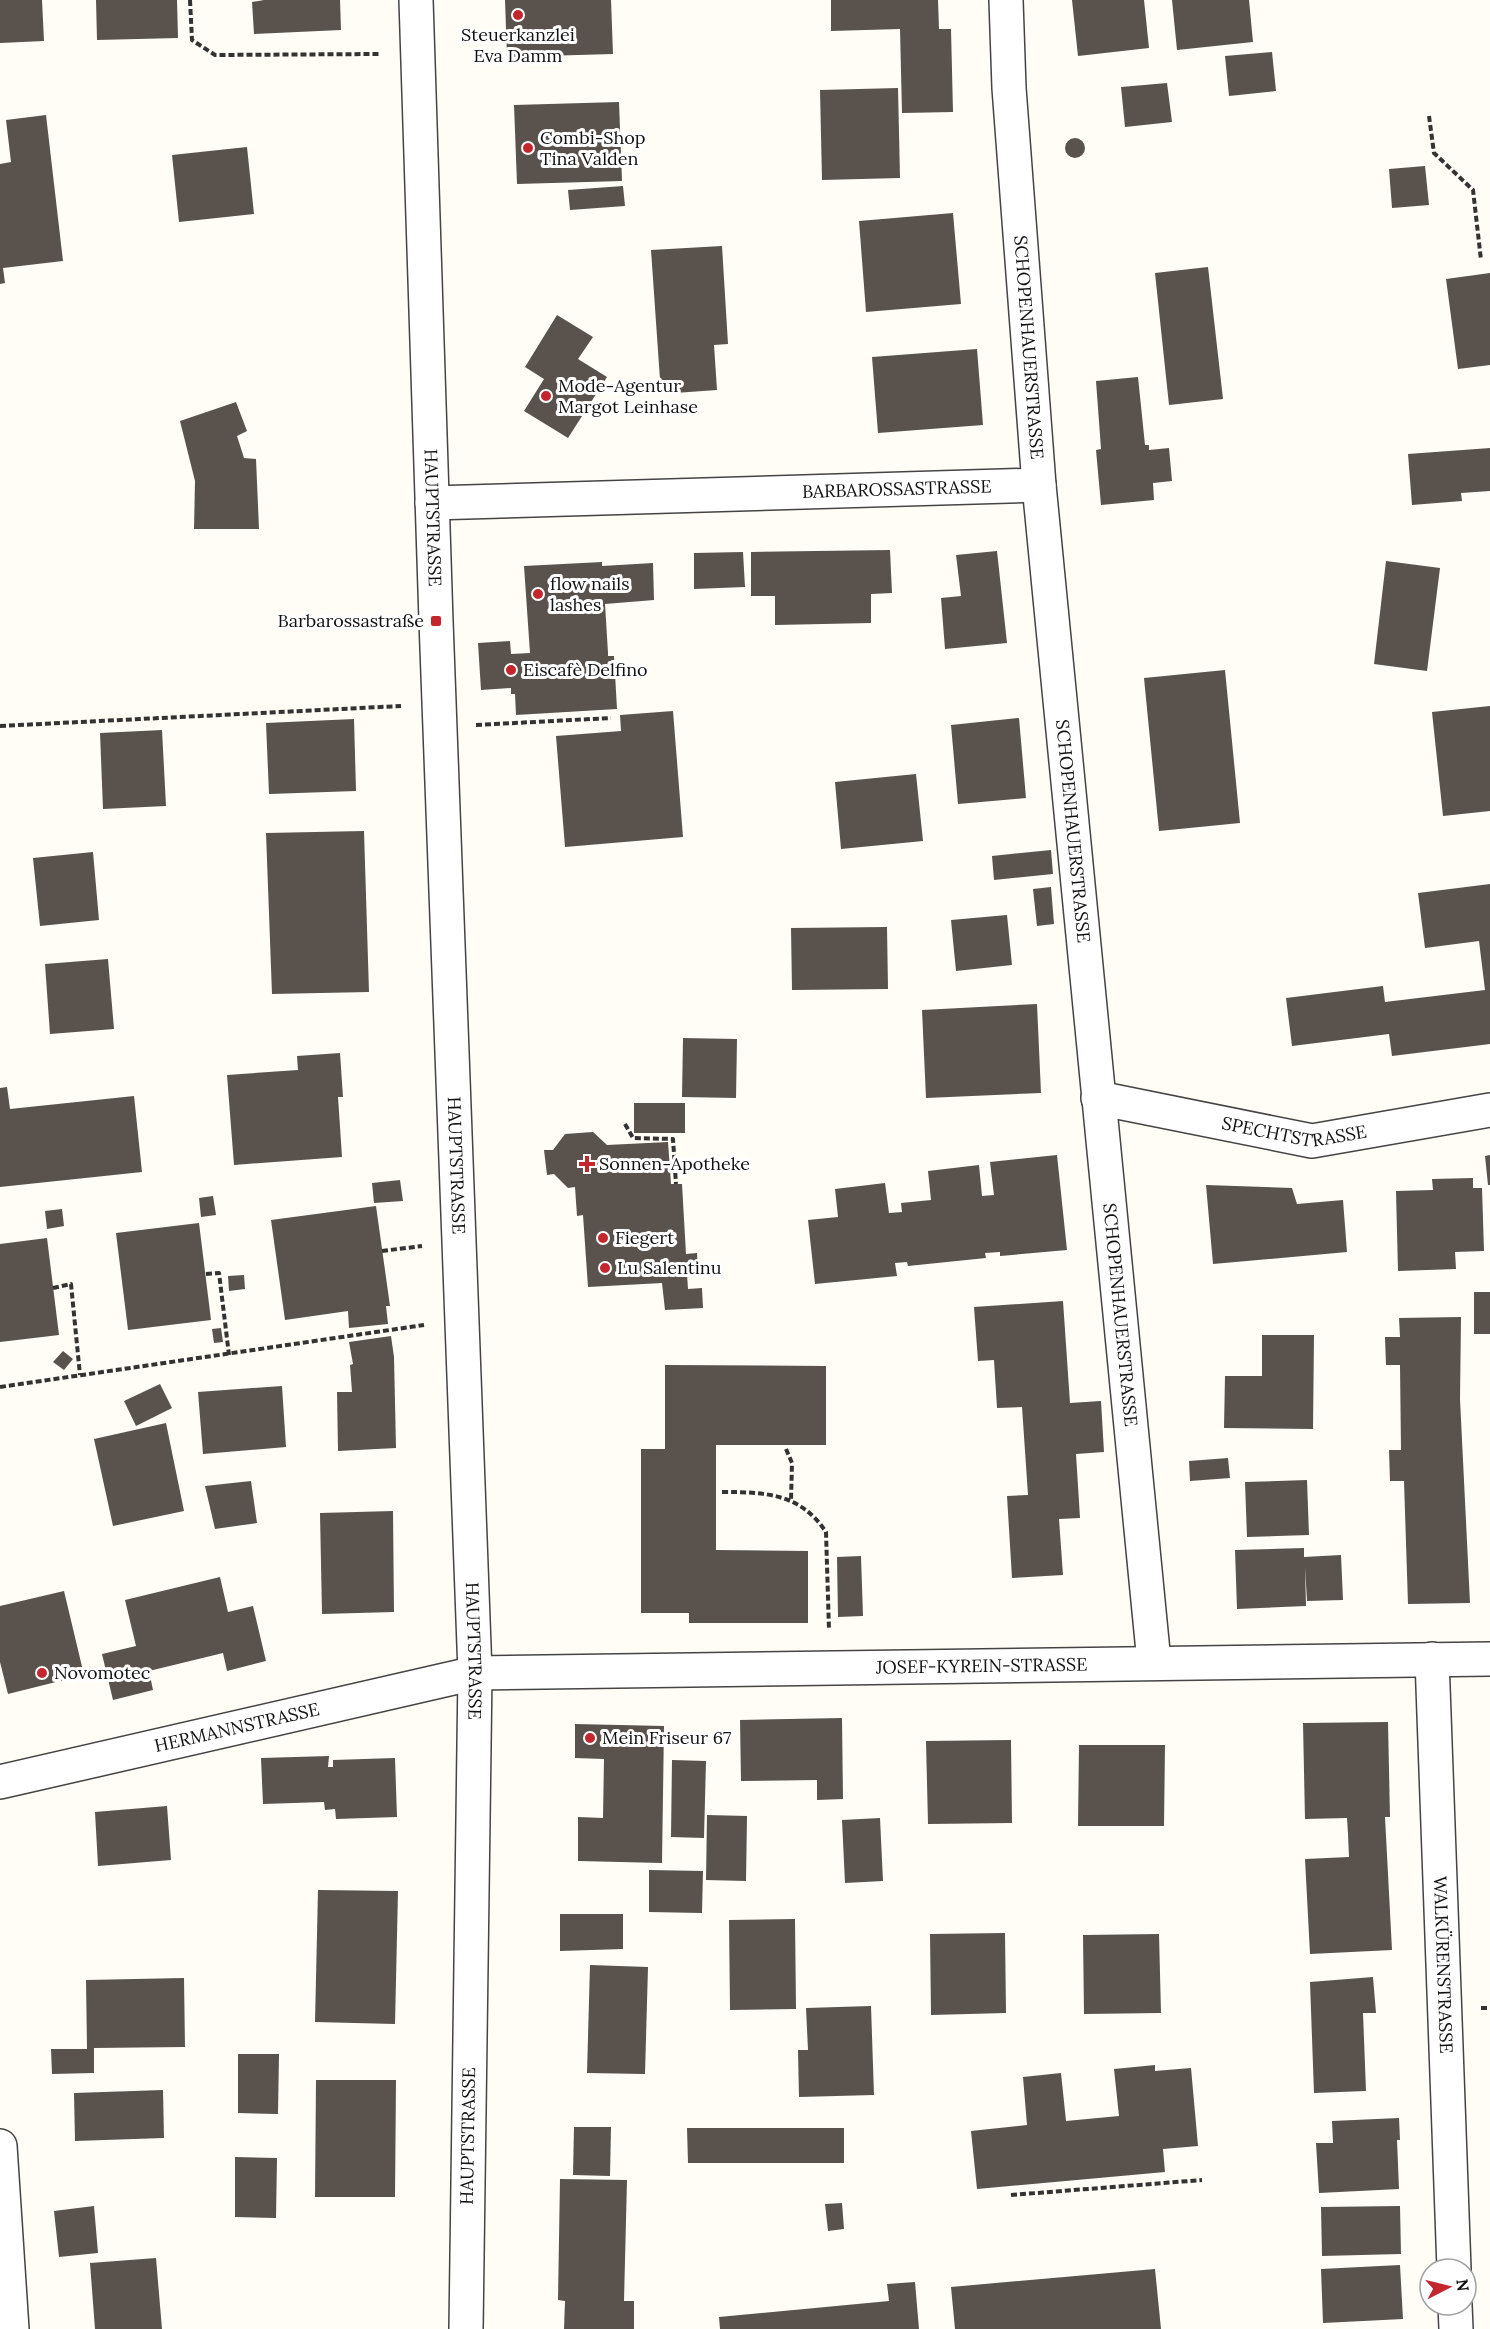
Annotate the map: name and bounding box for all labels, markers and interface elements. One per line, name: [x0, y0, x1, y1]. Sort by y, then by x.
marker: Steuerkanzlei Eva Damm: [511, 8, 525, 22]
place label: Steuerkanzlei Eva Damm: [461, 23, 575, 67]
place label: Combi-Shop Tina Valden: [540, 126, 646, 170]
marker: Combi-Shop Tina Valden: [521, 141, 535, 155]
street label: SCHOPENHAUERSTRASSE: [1009, 234, 1049, 460]
place label: Mode-Agentur Margot Leinhase: [558, 374, 698, 418]
marker: Mode-Agentur Margot Leinhase: [539, 389, 553, 403]
street label: HAUPTSTRASSE: [419, 448, 447, 587]
street label: BARBAROSSASTRASSE: [802, 474, 992, 503]
place label: flow nails lashes: [550, 572, 629, 616]
marker: flow nails lashes: [531, 587, 545, 601]
place label: Barbarossastraße: [278, 609, 424, 632]
marker: Barbarossastraße: [429, 614, 443, 628]
place label: Eiscafè Delfino: [523, 658, 648, 681]
marker: Eiscafè Delfino: [504, 663, 518, 677]
street label: SCHOPENHAUERSTRASSE: [1051, 718, 1096, 944]
street label: HAUPTSTRASSE: [443, 1096, 471, 1235]
street label: SPECHTSTRASSE: [1220, 1111, 1368, 1152]
place label: Sonnen-Apotheke: [599, 1152, 750, 1175]
marker: Sonnen-Apotheke: [580, 1157, 594, 1171]
street label: SCHOPENHAUERSTRASSE: [1098, 1202, 1143, 1428]
place label: Fiegert: [615, 1226, 674, 1249]
marker: Fiegert: [596, 1231, 610, 1245]
place label: Lu Salentinu: [617, 1256, 722, 1279]
marker: Lu Salentinu: [598, 1261, 612, 1275]
street label: HAUPTSTRASSE: [461, 1582, 487, 1720]
street label: JOSEF-KYREIN-STRASSE: [875, 1653, 1088, 1678]
place label: Novomotec: [54, 1661, 150, 1684]
marker: Novomotec: [35, 1666, 49, 1680]
street label: HERMANNSTRASSE: [152, 1697, 322, 1757]
place label: Mein Friseur 67: [602, 1726, 731, 1749]
marker: Mein Friseur 67: [583, 1731, 597, 1745]
street label: WALKÜRENSTRASSE: [1429, 1876, 1458, 2054]
street label: HAUPTSTRASSE: [455, 2067, 480, 2205]
north arrow: [1418, 2257, 1478, 2317]
text: N: [1452, 2278, 1474, 2293]

